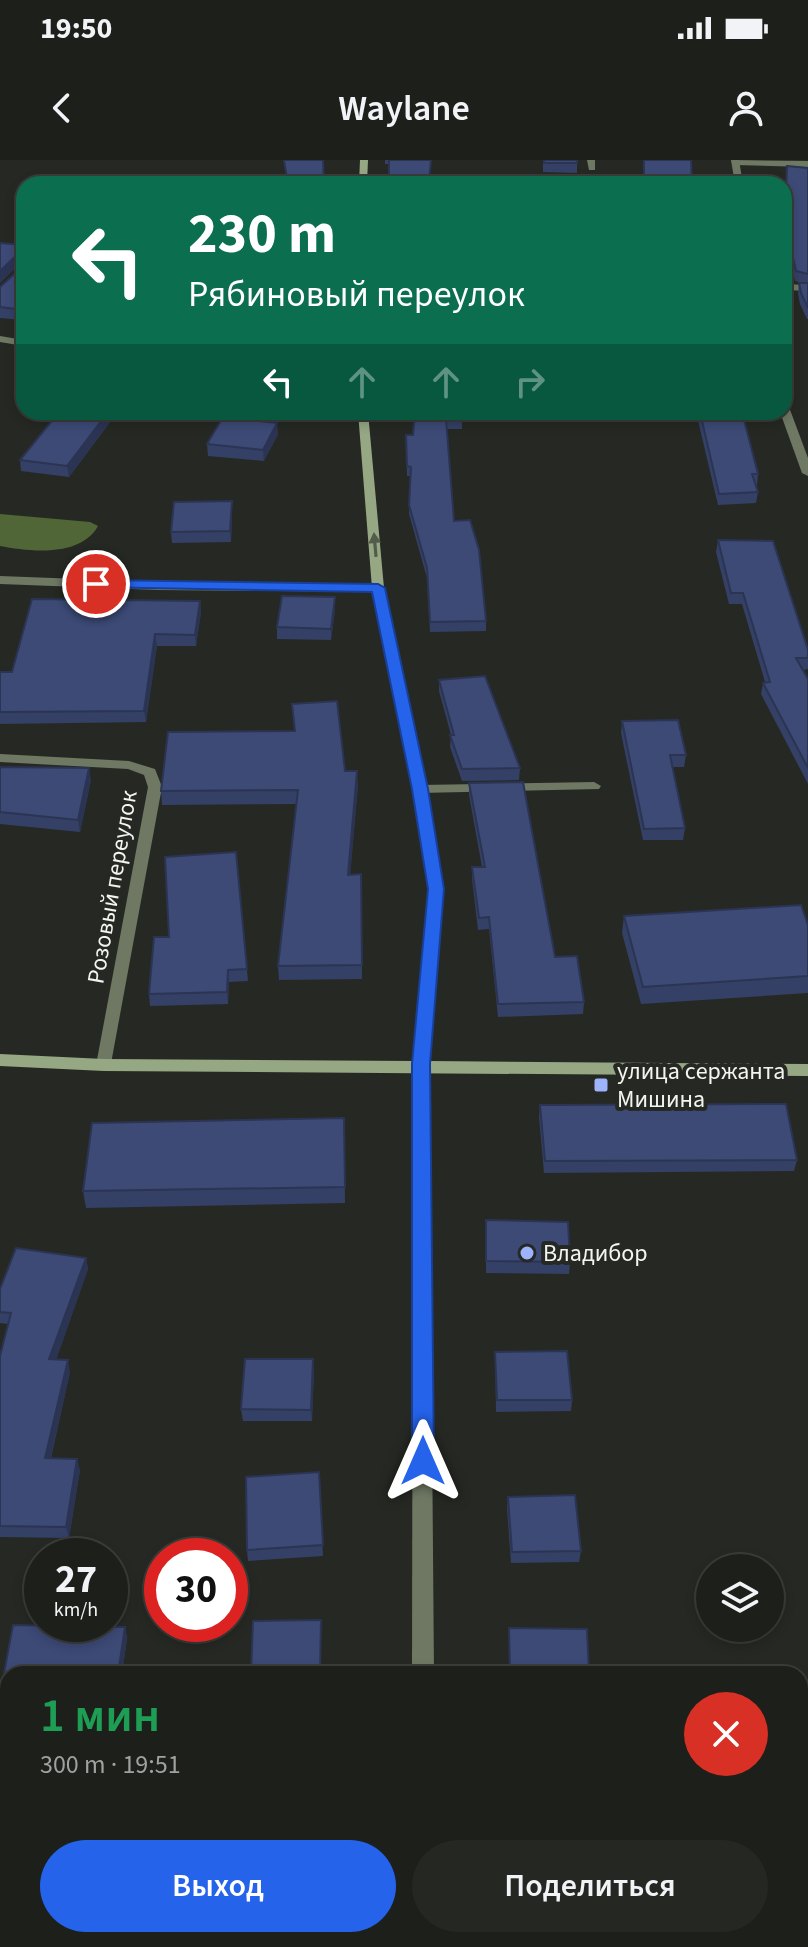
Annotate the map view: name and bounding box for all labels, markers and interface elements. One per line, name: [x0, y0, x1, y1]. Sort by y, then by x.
text: 19:50: [40, 7, 112, 50]
text: Waylane: [338, 83, 470, 134]
icon: back: [40, 86, 84, 130]
icon: person: [724, 86, 768, 130]
text: 230 m: [188, 195, 336, 274]
icon: left: [56, 208, 160, 312]
text: Рябиновый переулок: [188, 269, 525, 320]
icon: left: [256, 360, 300, 404]
icon: ahead: [340, 360, 384, 404]
icon: ahead: [424, 360, 468, 404]
icon: right: [508, 360, 552, 404]
one-way arrow: [368, 532, 381, 557]
pin: [62, 550, 130, 618]
icon: arrive: [74, 562, 118, 606]
street label: Розовый переулок: [78, 788, 147, 986]
place label: улица cержанта Мишина: [617, 1054, 785, 1117]
marker: улица cержанта Мишина: [592, 1076, 610, 1094]
place label: Владибор: [543, 1236, 648, 1271]
marker: Владибор: [518, 1244, 536, 1262]
position arrow: [381, 1419, 465, 1503]
speed limit sign: 30: [144, 1538, 248, 1642]
text: 27: [55, 1551, 97, 1608]
map controls: [696, 1554, 784, 1642]
button: layers: [696, 1554, 784, 1642]
text: km/h: [54, 1596, 98, 1624]
text: 1 мин: [40, 1682, 160, 1750]
button: close: [684, 1692, 768, 1776]
text: 300 m · 19:51: [40, 1746, 181, 1783]
button: Выход: [40, 1840, 396, 1932]
button: Поделиться: [412, 1840, 768, 1932]

